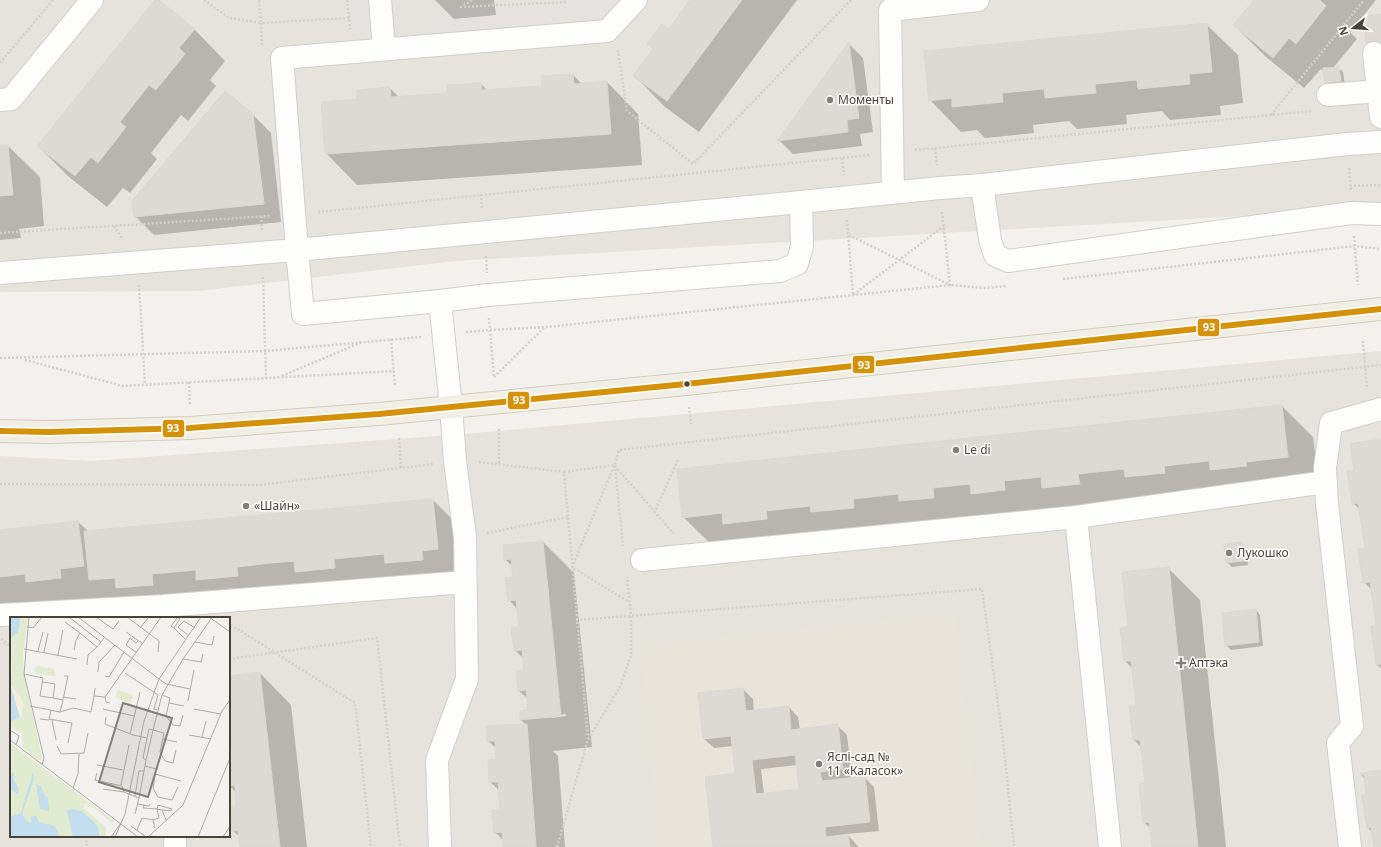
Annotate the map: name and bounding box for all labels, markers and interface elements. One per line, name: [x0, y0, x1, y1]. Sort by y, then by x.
north arrow: [1333, 8, 1373, 48]
text: N: [1334, 25, 1351, 38]
place label: Моменты: [838, 91, 894, 108]
marker: Моменты: [825, 95, 835, 105]
line badge: 93: [1197, 318, 1220, 337]
text: 93: [1203, 319, 1215, 334]
line badge: 93: [852, 355, 875, 374]
text: 93: [858, 357, 870, 372]
unlabelled marker: [682, 379, 692, 389]
line badge: 93: [507, 391, 530, 410]
text: 93: [513, 392, 525, 407]
line badge: 93: [162, 419, 185, 438]
text: 93: [167, 420, 179, 435]
place label: Le di: [964, 441, 991, 458]
marker: Le di: [951, 445, 961, 455]
place label: «Шайн»: [254, 497, 300, 514]
marker: «Шайн»: [241, 501, 251, 511]
place label: Лукошко: [1237, 544, 1289, 561]
marker: Лукошко: [1224, 548, 1234, 558]
inset map: [10, 617, 230, 837]
place label: Аптэка: [1189, 654, 1228, 671]
marker: Аптэка: [1176, 658, 1186, 668]
place label: Яслі-сад № 11 «Каласок»: [827, 748, 903, 779]
marker: Яслі-сад № 11 «Каласок»: [814, 759, 824, 769]

